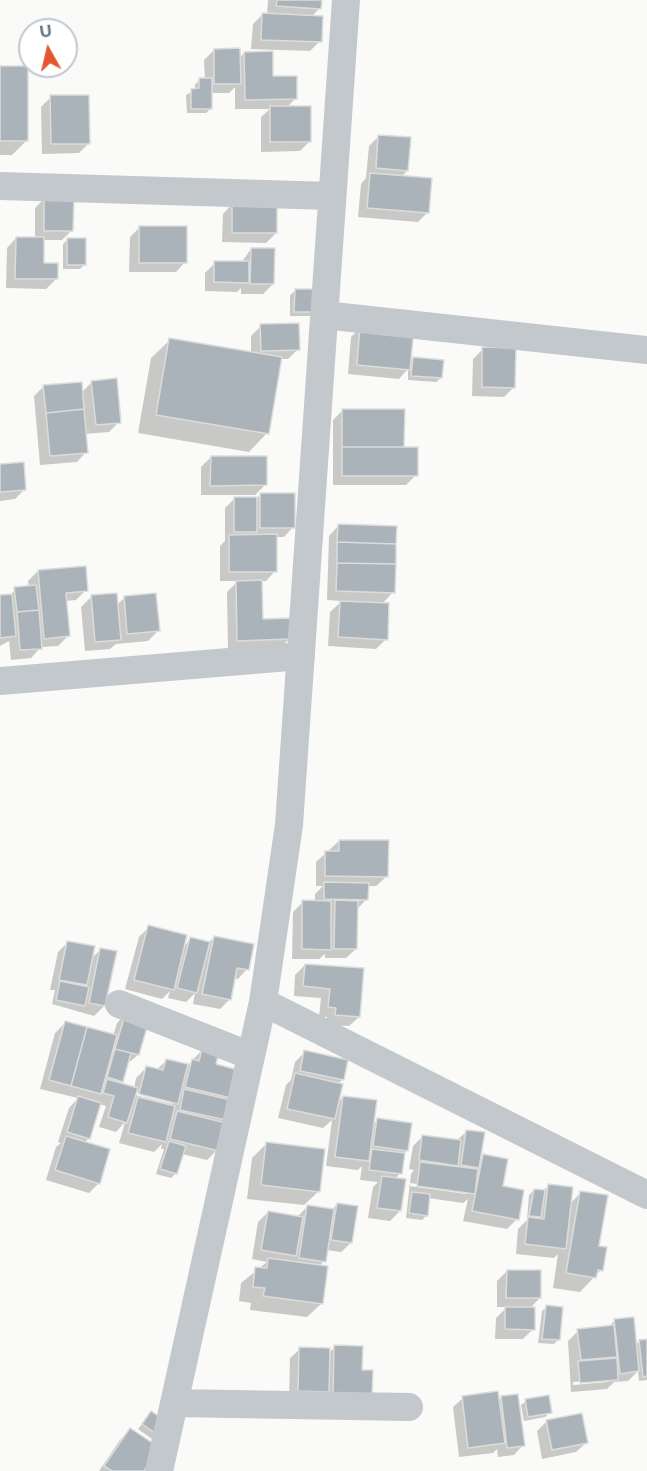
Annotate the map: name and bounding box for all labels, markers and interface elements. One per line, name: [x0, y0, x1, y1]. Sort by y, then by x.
north arrow: [18, 18, 78, 78]
text: U: [38, 21, 53, 42]

